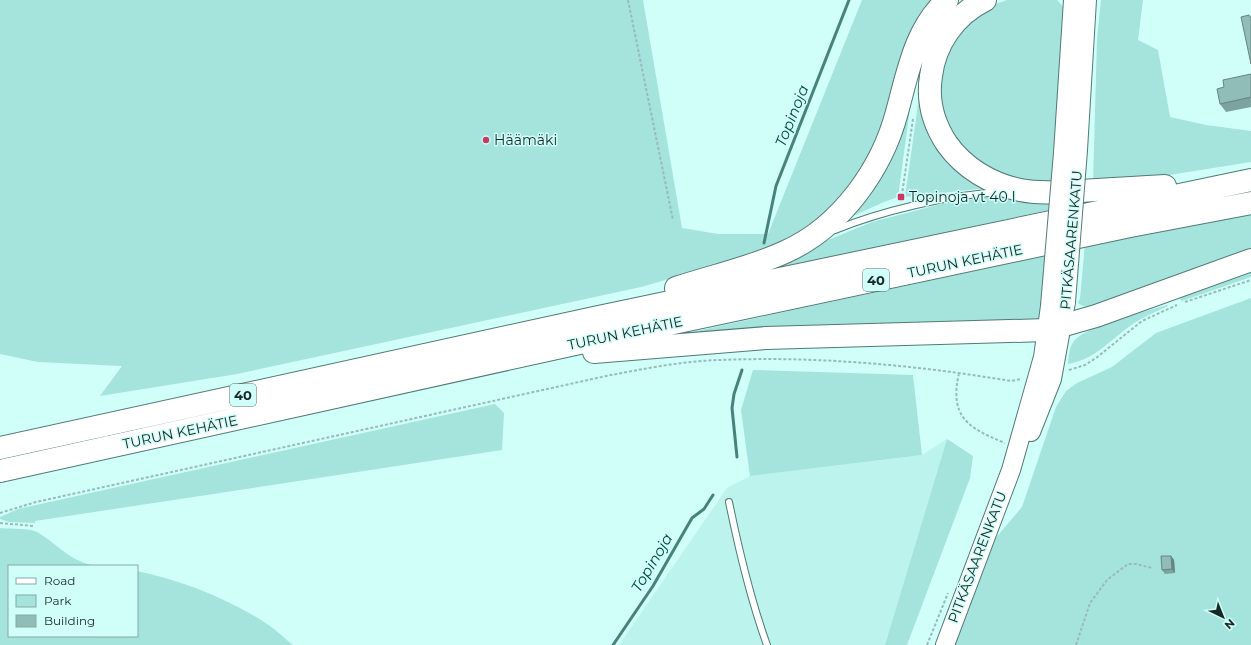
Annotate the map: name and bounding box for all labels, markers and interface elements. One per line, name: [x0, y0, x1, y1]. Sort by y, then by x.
water label: Topinoja: [771, 82, 813, 150]
place label: Häämäki: [494, 131, 557, 149]
marker: Häämäki: [481, 135, 491, 145]
street label: PITKÄSAARENKATU: [1056, 170, 1086, 310]
place label: Topinoja vt 40 I: [909, 188, 1016, 206]
marker: Topinoja vt 40 I: [896, 192, 906, 202]
street label: TURUN KEHÄTIE: [906, 240, 1024, 282]
road number: 40: [863, 269, 889, 291]
street label: TURUN KEHÄTIE: [566, 312, 684, 354]
road number: 40: [230, 384, 256, 406]
street label: TURUN KEHÄTIE: [121, 411, 239, 453]
street label: PITKÄSAARENKATU: [944, 489, 1010, 625]
water label: Topinoja: [627, 530, 676, 596]
legend: [8, 565, 138, 637]
text: Road: [44, 573, 75, 588]
text: Park: [44, 593, 72, 608]
north arrow: [1203, 597, 1243, 637]
text: Building: [44, 613, 95, 628]
text: N: [1222, 616, 1238, 632]

